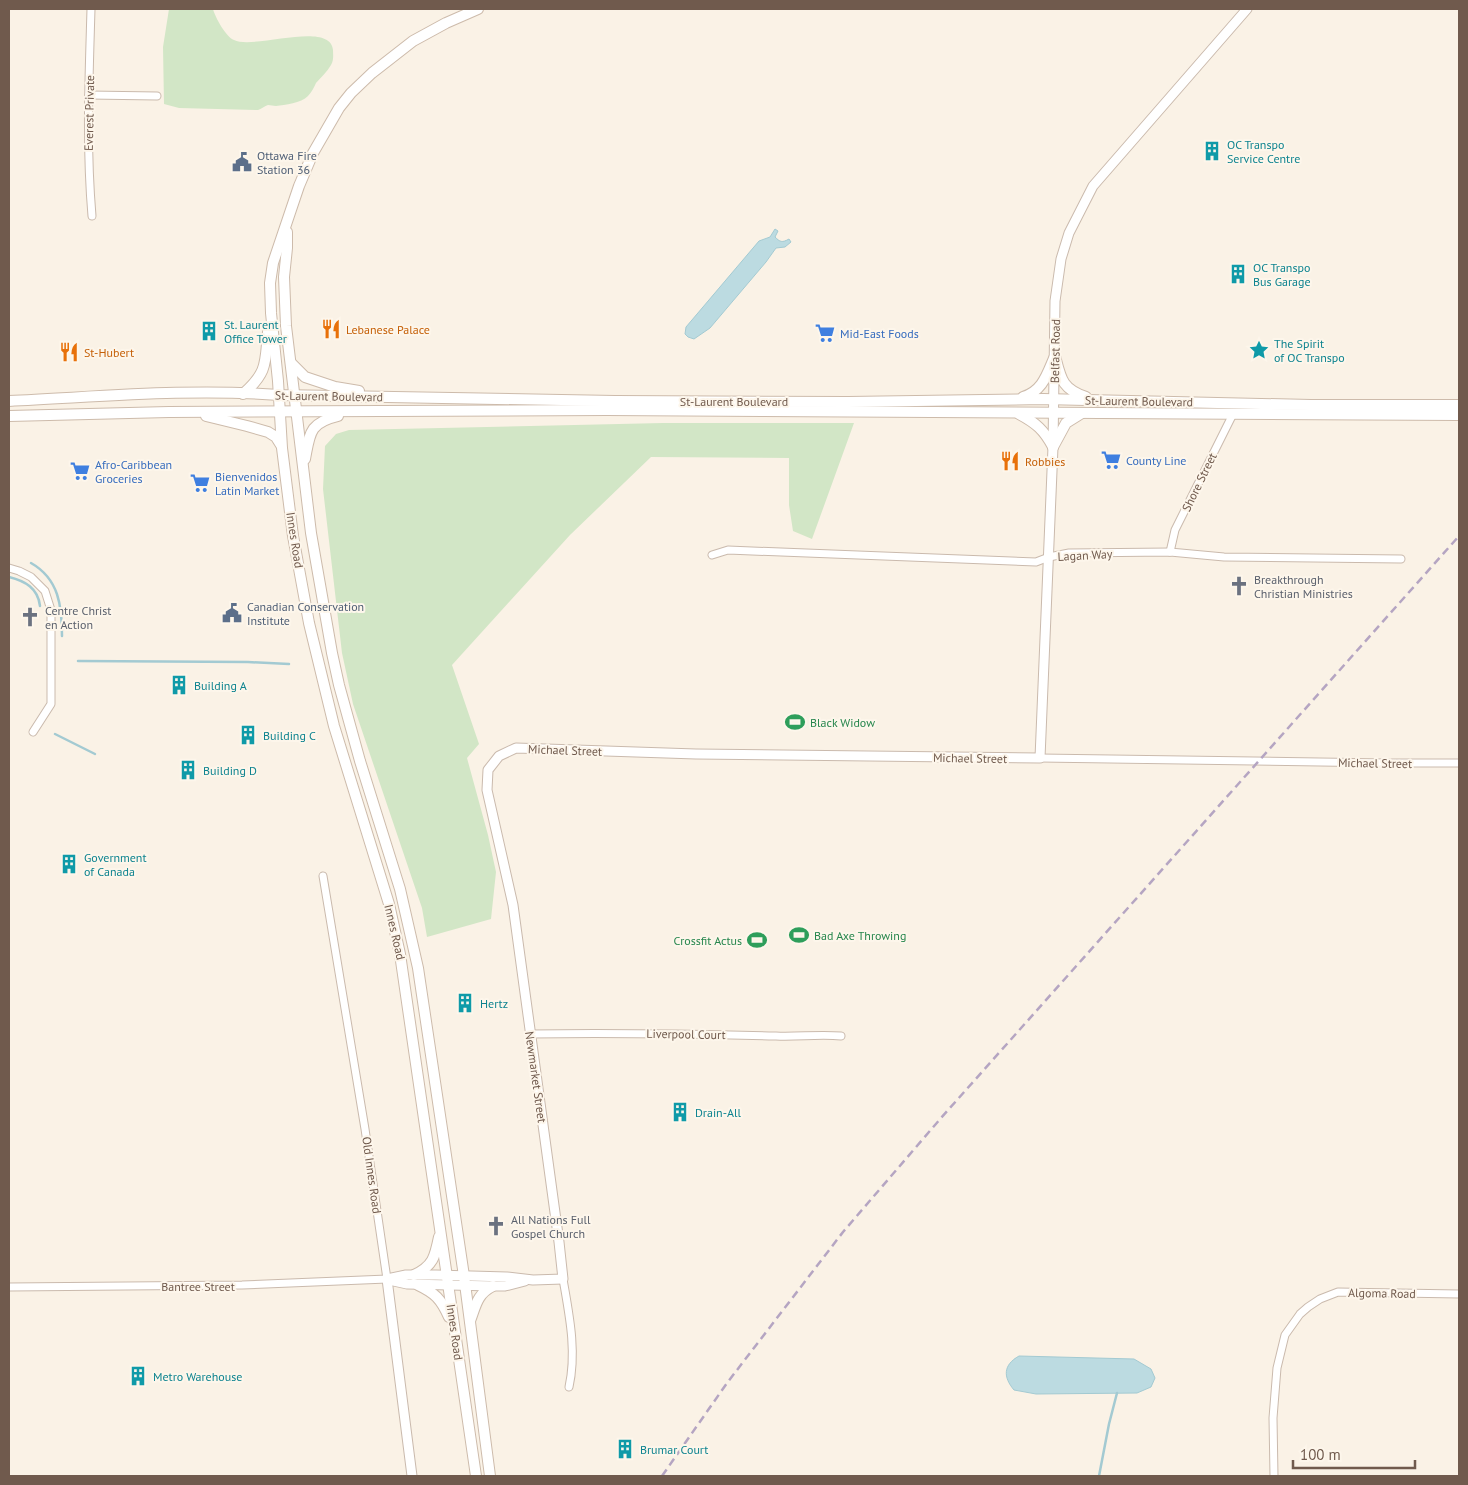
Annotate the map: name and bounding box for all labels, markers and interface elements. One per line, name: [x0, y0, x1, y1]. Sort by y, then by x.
street label: Everest Private: [81, 75, 97, 151]
place label: OC Transpo Service Centre: [1227, 137, 1300, 166]
building icon: OC Transpo Service Centre: [1201, 140, 1223, 162]
place label: Ottawa Fire Station 36: [257, 148, 317, 177]
public building icon: Ottawa Fire Station 36: [231, 151, 253, 173]
place label: OC Transpo Bus Garage: [1253, 260, 1311, 289]
building icon: OC Transpo Bus Garage: [1227, 263, 1249, 285]
place label: St. Laurent Office Tower: [224, 317, 287, 346]
restaurant icon: Lebanese Palace: [320, 318, 342, 340]
street label: Belfast Road: [1047, 319, 1063, 383]
building icon: St. Laurent Office Tower: [198, 320, 220, 342]
place label: Lebanese Palace: [346, 322, 430, 337]
supermarket icon: Mid-East Foods: [814, 322, 836, 344]
place label: Mid-East Foods: [840, 326, 919, 341]
place label: The Spirit of OC Transpo: [1274, 336, 1345, 365]
place icon: The Spirit of OC Transpo: [1248, 339, 1270, 361]
restaurant icon: St-Hubert: [58, 341, 80, 363]
place label: St-Hubert: [84, 345, 134, 360]
street label: St-Laurent Boulevard: [275, 388, 383, 404]
street label: St-Laurent Boulevard: [1085, 393, 1193, 409]
street label: St-Laurent Boulevard: [680, 394, 788, 409]
supermarket icon: County Line: [1100, 449, 1122, 471]
restaurant icon: Robbies: [999, 450, 1021, 472]
street label: Shore Street: [1178, 450, 1220, 514]
place label: County Line: [1126, 453, 1186, 468]
place label: Robbies: [1025, 454, 1065, 469]
place label: Afro-Caribbean Groceries: [95, 457, 172, 486]
supermarket icon: Afro-Caribbean Groceries: [69, 460, 91, 482]
place label: Bienvenidos Latin Market: [215, 469, 279, 498]
supermarket icon: Bienvenidos Latin Market: [189, 472, 211, 494]
street label: Innes Road: [283, 511, 307, 569]
street label: Lagan Way: [1057, 546, 1113, 564]
place label: Breakthrough Christian Ministries: [1254, 572, 1353, 601]
church icon: Breakthrough Christian Ministries: [1228, 575, 1250, 597]
place label: Canadian Conservation Institute: [247, 599, 364, 628]
public building icon: Canadian Conservation Institute: [221, 602, 243, 624]
place label: Centre Christ en Action: [45, 603, 111, 632]
church icon: Centre Christ en Action: [19, 606, 41, 628]
building icon: Building A: [168, 674, 190, 696]
place label: Building A: [194, 678, 247, 693]
sports icon: Black Widow: [784, 711, 806, 733]
place label: Black Widow: [810, 715, 875, 730]
building icon: Building C: [237, 724, 259, 746]
place label: Building C: [263, 728, 316, 743]
street label: Michael Street: [528, 741, 602, 759]
street label: Michael Street: [933, 750, 1007, 766]
street label: Michael Street: [1338, 755, 1412, 771]
building icon: Building D: [177, 759, 199, 781]
place label: Building D: [203, 763, 257, 778]
place label: Government of Canada: [84, 850, 147, 879]
building icon: Government of Canada: [58, 853, 80, 875]
street label: Innes Road: [381, 903, 409, 961]
sports icon: Bad Axe Throwing: [788, 924, 810, 946]
place label: Bad Axe Throwing: [814, 928, 906, 943]
sports icon: Crossfit Actus: [746, 929, 768, 951]
place label: Crossfit Actus: [674, 933, 742, 948]
building icon: Hertz: [454, 992, 476, 1014]
place label: Hertz: [480, 996, 508, 1011]
street label: Liverpool Court: [646, 1026, 726, 1042]
street label: Newmarket Street: [522, 1030, 550, 1124]
building icon: Drain-All: [669, 1101, 691, 1123]
place label: Drain-All: [695, 1105, 742, 1120]
street label: Old Innes Road: [359, 1135, 385, 1215]
place label: All Nations Full Gospel Church: [511, 1212, 591, 1241]
church icon: All Nations Full Gospel Church: [485, 1215, 507, 1237]
street label: Bantree Street: [161, 1279, 235, 1294]
street label: Algoma Road: [1348, 1285, 1416, 1301]
street label: Innes Road: [444, 1303, 466, 1361]
building icon: Metro Warehouse: [127, 1365, 149, 1387]
place label: Metro Warehouse: [153, 1369, 242, 1384]
building icon: Brumar Court: [614, 1438, 636, 1460]
scale bar: [1293, 1438, 1416, 1470]
place label: Brumar Court: [640, 1442, 708, 1457]
text: 100 m: [1300, 1445, 1341, 1464]

